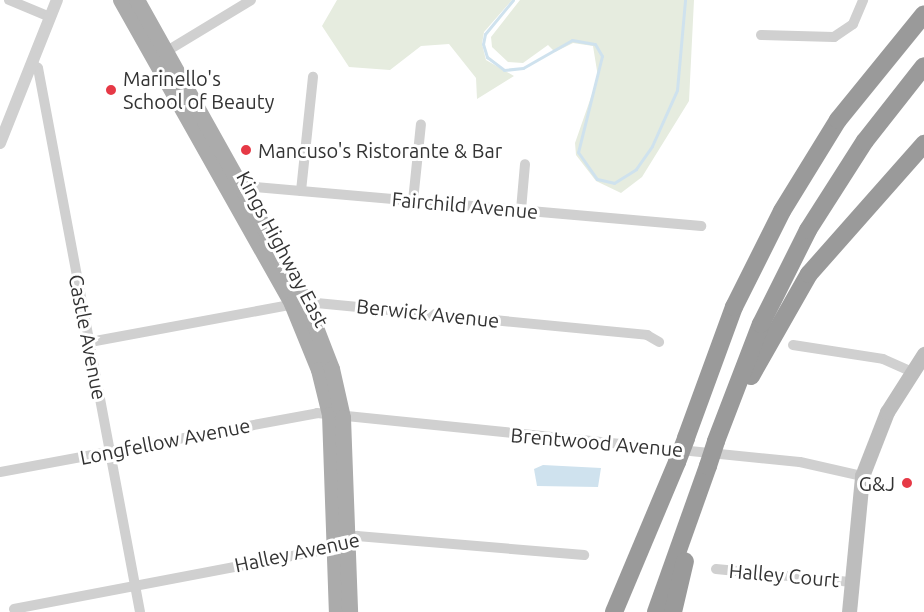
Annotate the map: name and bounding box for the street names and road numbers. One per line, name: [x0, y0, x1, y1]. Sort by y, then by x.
street label: Kings Highway East: [232, 167, 334, 331]
street label: Fairchild Avenue: [391, 187, 539, 223]
street label: Castle Avenue: [64, 272, 112, 402]
street label: Berwick Avenue: [355, 294, 501, 332]
street label: Longfellow Avenue: [78, 413, 252, 469]
street label: Brentwood Avenue: [510, 422, 684, 462]
street label: Halley Avenue: [232, 527, 362, 577]
street label: Halley Court: [728, 558, 840, 592]

